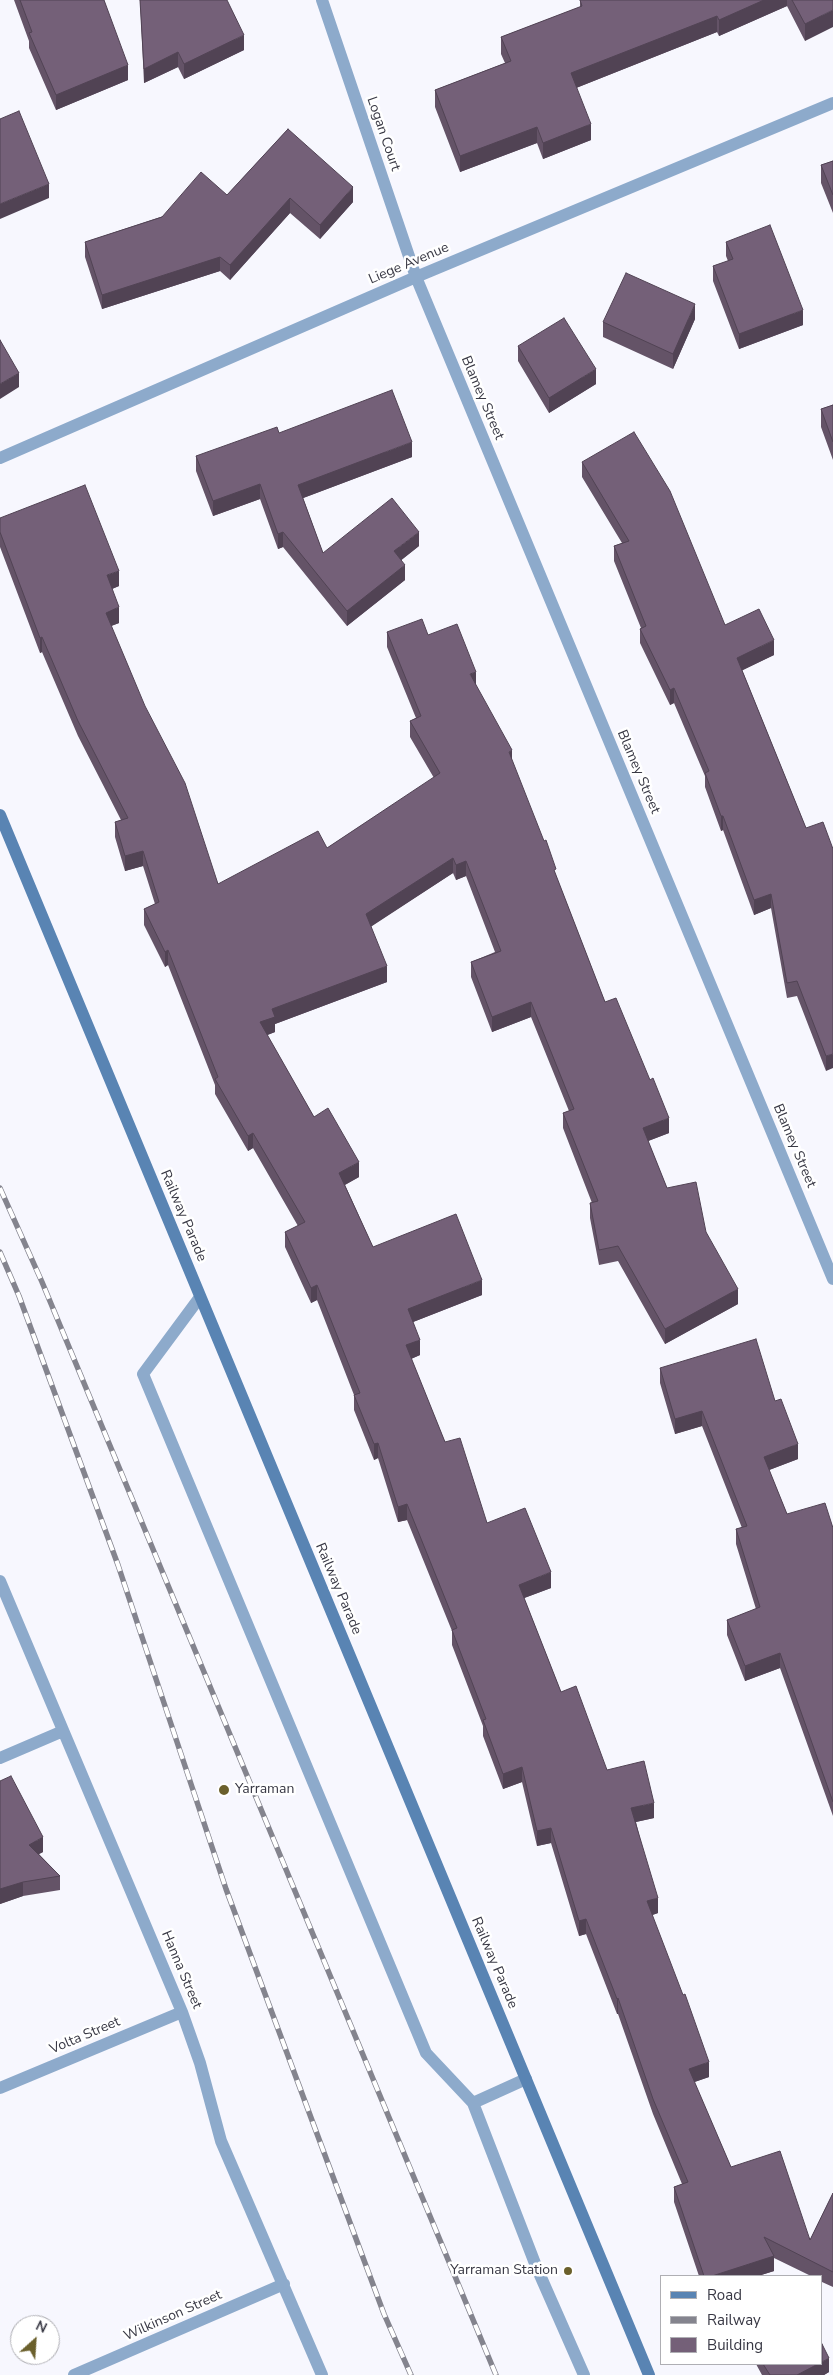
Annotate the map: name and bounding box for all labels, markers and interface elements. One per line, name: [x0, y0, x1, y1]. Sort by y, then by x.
street label: Logan Court: [362, 95, 404, 173]
street label: Liege Avenue: [367, 240, 451, 288]
street label: Blamey Street: [457, 354, 507, 442]
street label: Blamey Street: [613, 728, 663, 816]
street label: Blamey Street: [769, 1102, 819, 1190]
street label: Railway Parade: [156, 1168, 210, 1264]
street label: Railway Parade: [311, 1541, 365, 1637]
place label: Yarraman: [235, 1782, 294, 1798]
marker: Yarraman: [217, 1783, 231, 1797]
street label: Railway Parade: [467, 1915, 521, 2011]
street label: Hanna Street: [157, 1928, 205, 2012]
street label: Volta Street: [47, 2014, 123, 2058]
place label: Yarraman Station: [450, 2263, 558, 2279]
marker: Yarraman Station: [562, 2265, 574, 2277]
legend: [660, 2275, 823, 2365]
text: Road: [707, 2285, 742, 2305]
street label: Wilkinson Street: [121, 2287, 225, 2345]
text: Railway: [707, 2310, 761, 2330]
north arrow: [10, 2315, 60, 2365]
text: N: [32, 2316, 50, 2338]
text: Building: [707, 2335, 763, 2355]

